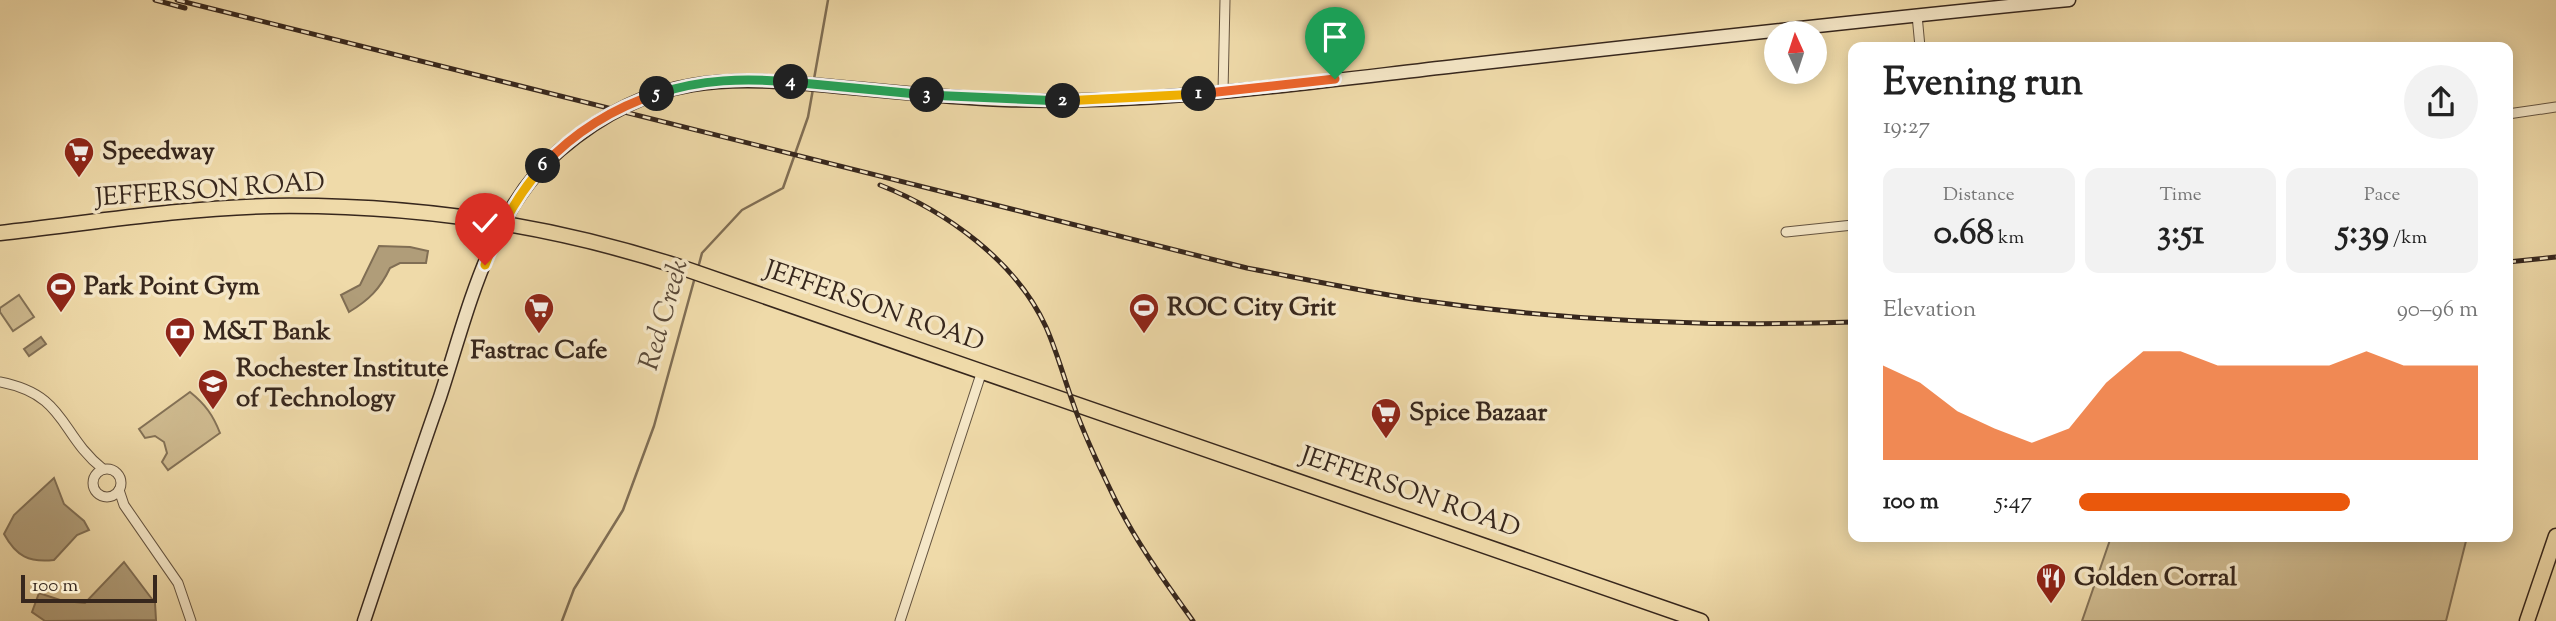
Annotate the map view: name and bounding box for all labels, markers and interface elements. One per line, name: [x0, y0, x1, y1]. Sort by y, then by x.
pin: [1305, 7, 1365, 79]
icon: arrive: [1316, 18, 1354, 56]
north arrow: [1764, 21, 1827, 84]
map controls: [1764, 21, 1827, 84]
text: Evening run: [1883, 58, 2083, 112]
pin: 4: [774, 64, 808, 100]
button: share: [2404, 65, 2478, 139]
text: 4: [786, 68, 795, 95]
pin: 5: [640, 76, 674, 112]
pin: 1: [1182, 76, 1216, 112]
pin: 3: [909, 78, 944, 112]
text: 5: [653, 80, 660, 107]
text: 1: [1195, 80, 1202, 107]
text: 3: [923, 81, 930, 108]
pin: 2: [1046, 84, 1080, 119]
text: 2: [1058, 87, 1067, 114]
text: 19:27: [1883, 111, 1930, 144]
place label: Speedway: [102, 134, 215, 171]
supermarket icon: Speedway: [62, 135, 96, 179]
pin: 6: [526, 148, 560, 184]
text: 6: [538, 152, 547, 179]
street label: JEFFERSON ROAD: [92, 165, 326, 218]
text: Distance: [1943, 182, 2015, 209]
text: Time: [2159, 182, 2202, 209]
text: Pace: [2364, 182, 2400, 209]
pin: [455, 193, 515, 265]
icon: check: [466, 204, 504, 242]
text: 0.68: [1933, 209, 1994, 260]
text: 3:51: [2157, 209, 2204, 260]
text: 5:39: [2337, 209, 2389, 260]
text: km: [1994, 225, 2024, 252]
text: /km: [2389, 225, 2427, 252]
street label: JEFFERSON ROAD: [757, 251, 989, 362]
water label: Red Creek: [630, 255, 700, 375]
place label: Park Point Gym: [84, 269, 260, 306]
sports icon: Park Point Gym: [44, 270, 78, 314]
place label: ROC City Grit: [1167, 290, 1336, 327]
supermarket icon: Fastrac Cafe: [522, 291, 556, 335]
sports icon: ROC City Grit: [1127, 291, 1161, 335]
text: Elevation: [1883, 294, 1976, 327]
text: 90–96 m: [2397, 294, 2478, 327]
place label: M&T Bank: [203, 314, 331, 351]
bank icon: M&T Bank: [163, 315, 197, 359]
place label: Fastrac Cafe: [471, 333, 607, 370]
place label: Rochester Institute of Technology: [236, 351, 449, 418]
school or university icon: Rochester Institute of Technology: [196, 367, 230, 411]
place label: Spice Bazaar: [1409, 395, 1547, 432]
supermarket icon: Spice Bazaar: [1369, 396, 1403, 440]
street label: JEFFERSON ROAD: [1293, 437, 1525, 548]
text: 100 m: [1883, 486, 1939, 519]
text: 5:47: [1995, 486, 2032, 519]
place label: Golden Corral: [2074, 560, 2238, 597]
restaurant icon: Golden Corral: [2034, 561, 2068, 605]
scale bar: [21, 572, 158, 604]
text: 100 m: [32, 573, 78, 600]

